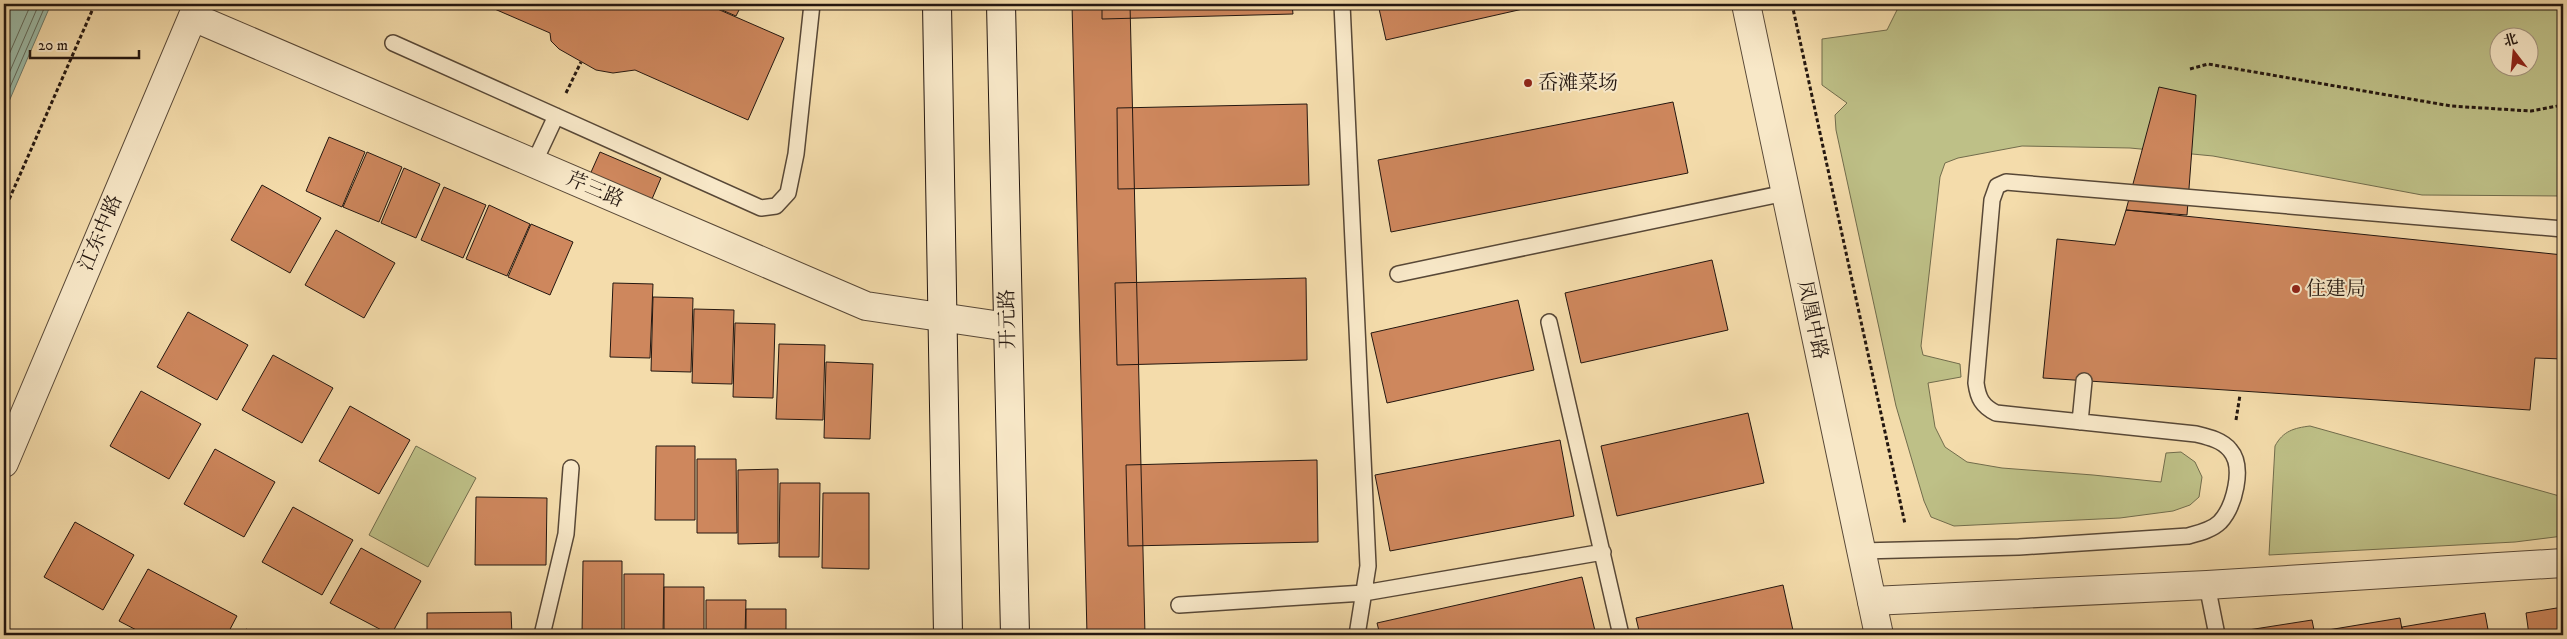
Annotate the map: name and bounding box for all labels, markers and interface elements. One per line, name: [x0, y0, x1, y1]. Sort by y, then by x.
scale bar: [30, 28, 139, 60]
north arrow: [2490, 28, 2540, 78]
text: 北: [2501, 30, 2520, 51]
text: 20 m: [38, 36, 68, 55]
place label: 岙滩菜场: [1538, 71, 1618, 96]
marker: 岙滩菜场: [1522, 77, 1534, 89]
street label: 芹三路: [563, 167, 627, 213]
street label: 江东中路: [74, 191, 128, 275]
place label: 住建局: [2306, 277, 2366, 302]
street label: 凤凰中路: [1791, 278, 1833, 362]
marker: 住建局: [2290, 283, 2302, 295]
street label: 开元路: [995, 289, 1021, 349]

